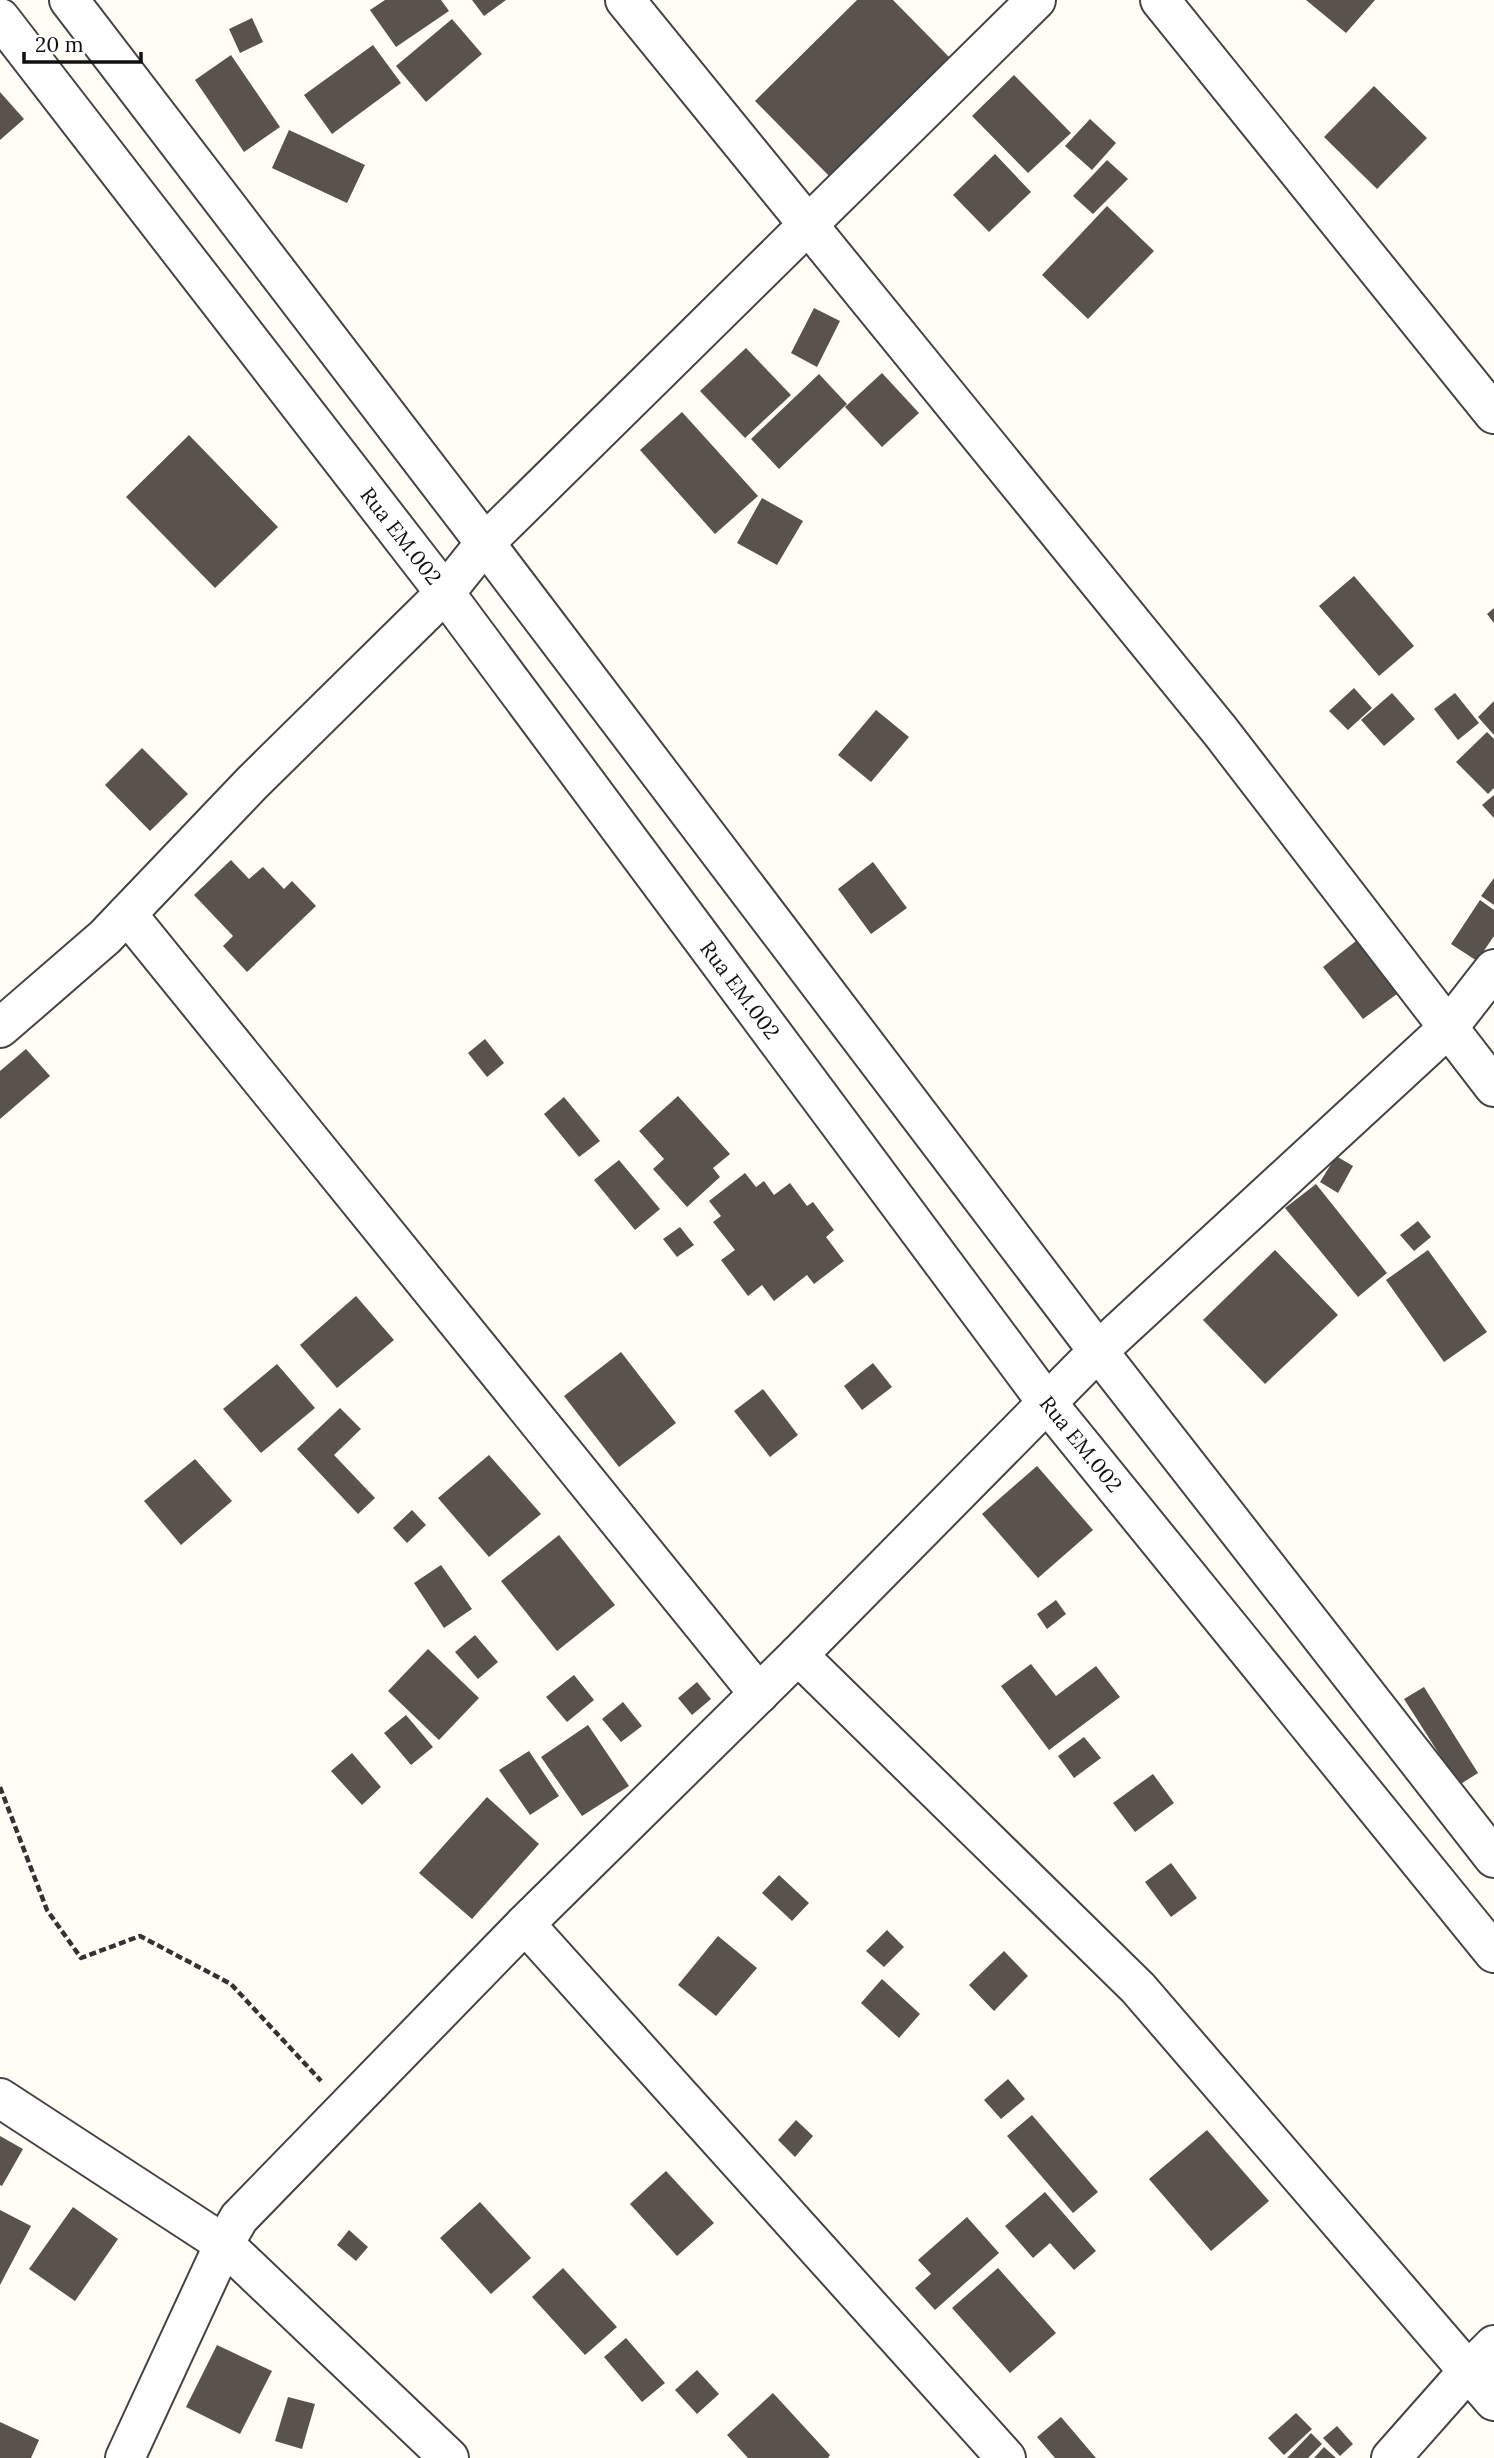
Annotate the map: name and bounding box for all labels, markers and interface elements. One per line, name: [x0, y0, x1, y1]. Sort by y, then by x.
scale bar: [24, 21, 142, 65]
text: 20 m: [35, 31, 84, 58]
street label: Rua EM.002: [354, 482, 448, 590]
street label: Rua EM.002: [694, 935, 786, 1045]
street label: Rua EM.002: [1034, 1390, 1128, 1498]

